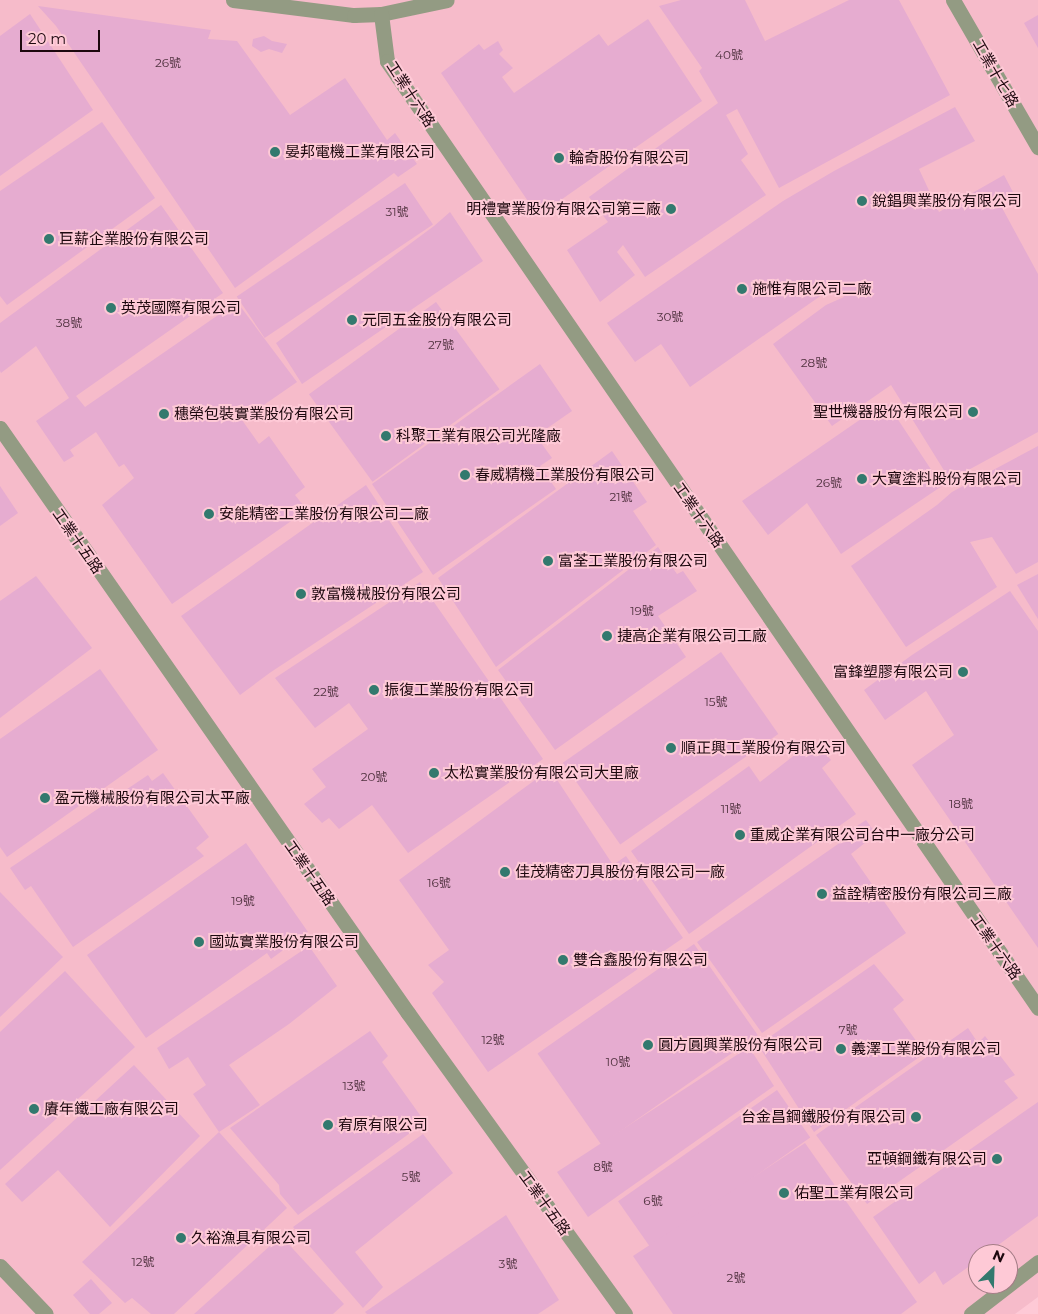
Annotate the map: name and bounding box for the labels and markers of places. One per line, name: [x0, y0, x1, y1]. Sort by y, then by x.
place label: 晏邦電機工業有限公司: [285, 143, 435, 161]
marker: 晏邦電機工業有限公司: [269, 146, 281, 158]
place label: 輪奇股份有限公司: [569, 149, 689, 167]
marker: 輪奇股份有限公司: [553, 152, 565, 164]
place label: 銳錩興業股份有限公司: [872, 192, 1022, 210]
marker: 銳錩興業股份有限公司: [856, 195, 868, 207]
place label: 明禮實業股份有限公司第三廠: [466, 200, 661, 218]
marker: 明禮實業股份有限公司第三廠: [665, 203, 677, 215]
place label: 巨薪企業股份有限公司: [59, 230, 209, 248]
marker: 巨薪企業股份有限公司: [43, 233, 55, 245]
place label: 施惟有限公司二廠: [752, 280, 872, 298]
marker: 施惟有限公司二廠: [736, 283, 748, 295]
place label: 英茂國際有限公司: [121, 299, 241, 317]
marker: 英茂國際有限公司: [105, 302, 117, 314]
place label: 元同五金股份有限公司: [362, 311, 512, 329]
marker: 元同五金股份有限公司: [346, 314, 358, 326]
place label: 聖世機器股份有限公司: [813, 403, 963, 421]
place label: 穗榮包裝實業股份有限公司: [174, 405, 354, 423]
marker: 聖世機器股份有限公司: [967, 406, 979, 418]
marker: 穗榮包裝實業股份有限公司: [158, 408, 170, 420]
place label: 科聚工業有限公司光隆廠: [396, 427, 561, 445]
marker: 科聚工業有限公司光隆廠: [380, 430, 392, 442]
place label: 春威精機工業股份有限公司: [475, 466, 655, 484]
marker: 春威精機工業股份有限公司: [459, 469, 471, 481]
place label: 大寶塗料股份有限公司: [872, 470, 1022, 488]
marker: 大寶塗料股份有限公司: [856, 473, 868, 485]
place label: 安能精密工業股份有限公司二廠: [219, 505, 429, 523]
marker: 安能精密工業股份有限公司二廠: [203, 508, 215, 520]
place label: 富荃工業股份有限公司: [558, 552, 708, 570]
marker: 富荃工業股份有限公司: [542, 555, 554, 567]
place label: 敦富機械股份有限公司: [311, 585, 461, 603]
marker: 敦富機械股份有限公司: [295, 588, 307, 600]
place label: 捷高企業有限公司工廠: [617, 627, 767, 645]
marker: 捷高企業有限公司工廠: [601, 630, 613, 642]
place label: 富鋒塑膠有限公司: [833, 663, 953, 681]
marker: 富鋒塑膠有限公司: [957, 666, 969, 678]
place label: 振復工業股份有限公司: [384, 681, 534, 699]
marker: 振復工業股份有限公司: [368, 684, 380, 696]
place label: 順正興工業股份有限公司: [681, 739, 846, 757]
marker: 順正興工業股份有限公司: [665, 742, 677, 754]
place label: 太松實業股份有限公司大里廠: [444, 764, 639, 782]
marker: 太松實業股份有限公司大里廠: [428, 767, 440, 779]
place label: 盈元機械股份有限公司太平廠: [55, 789, 250, 807]
marker: 盈元機械股份有限公司太平廠: [39, 792, 51, 804]
place label: 重威企業有限公司台中一廠分公司: [750, 826, 975, 844]
marker: 重威企業有限公司台中一廠分公司: [734, 829, 746, 841]
place label: 佳茂精密刀具股份有限公司一廠: [515, 863, 725, 881]
marker: 佳茂精密刀具股份有限公司一廠: [499, 866, 511, 878]
place label: 益詮精密股份有限公司三廠: [832, 885, 1012, 903]
marker: 益詮精密股份有限公司三廠: [816, 888, 828, 900]
place label: 國竑實業股份有限公司: [209, 933, 359, 951]
marker: 國竑實業股份有限公司: [193, 936, 205, 948]
place label: 雙合鑫股份有限公司: [573, 951, 708, 969]
marker: 雙合鑫股份有限公司: [557, 954, 569, 966]
place label: 圓方圓興業股份有限公司: [658, 1036, 823, 1054]
marker: 圓方圓興業股份有限公司: [642, 1039, 654, 1051]
place label: 義澤工業股份有限公司: [851, 1040, 1001, 1058]
marker: 義澤工業股份有限公司: [835, 1043, 847, 1055]
place label: 賡年鐵工廠有限公司: [44, 1100, 179, 1118]
marker: 賡年鐵工廠有限公司: [28, 1103, 40, 1115]
place label: 台金昌鋼鐵股份有限公司: [741, 1108, 906, 1126]
marker: 台金昌鋼鐵股份有限公司: [910, 1111, 922, 1123]
place label: 宥原有限公司: [338, 1116, 428, 1134]
marker: 宥原有限公司: [322, 1119, 334, 1131]
place label: 亞頓鋼鐵有限公司: [867, 1150, 987, 1168]
marker: 亞頓鋼鐵有限公司: [991, 1153, 1003, 1165]
place label: 佑聖工業有限公司: [794, 1184, 914, 1202]
marker: 佑聖工業有限公司: [778, 1187, 790, 1199]
place label: 久裕漁具有限公司: [191, 1229, 311, 1247]
marker: 久裕漁具有限公司: [175, 1232, 187, 1244]

